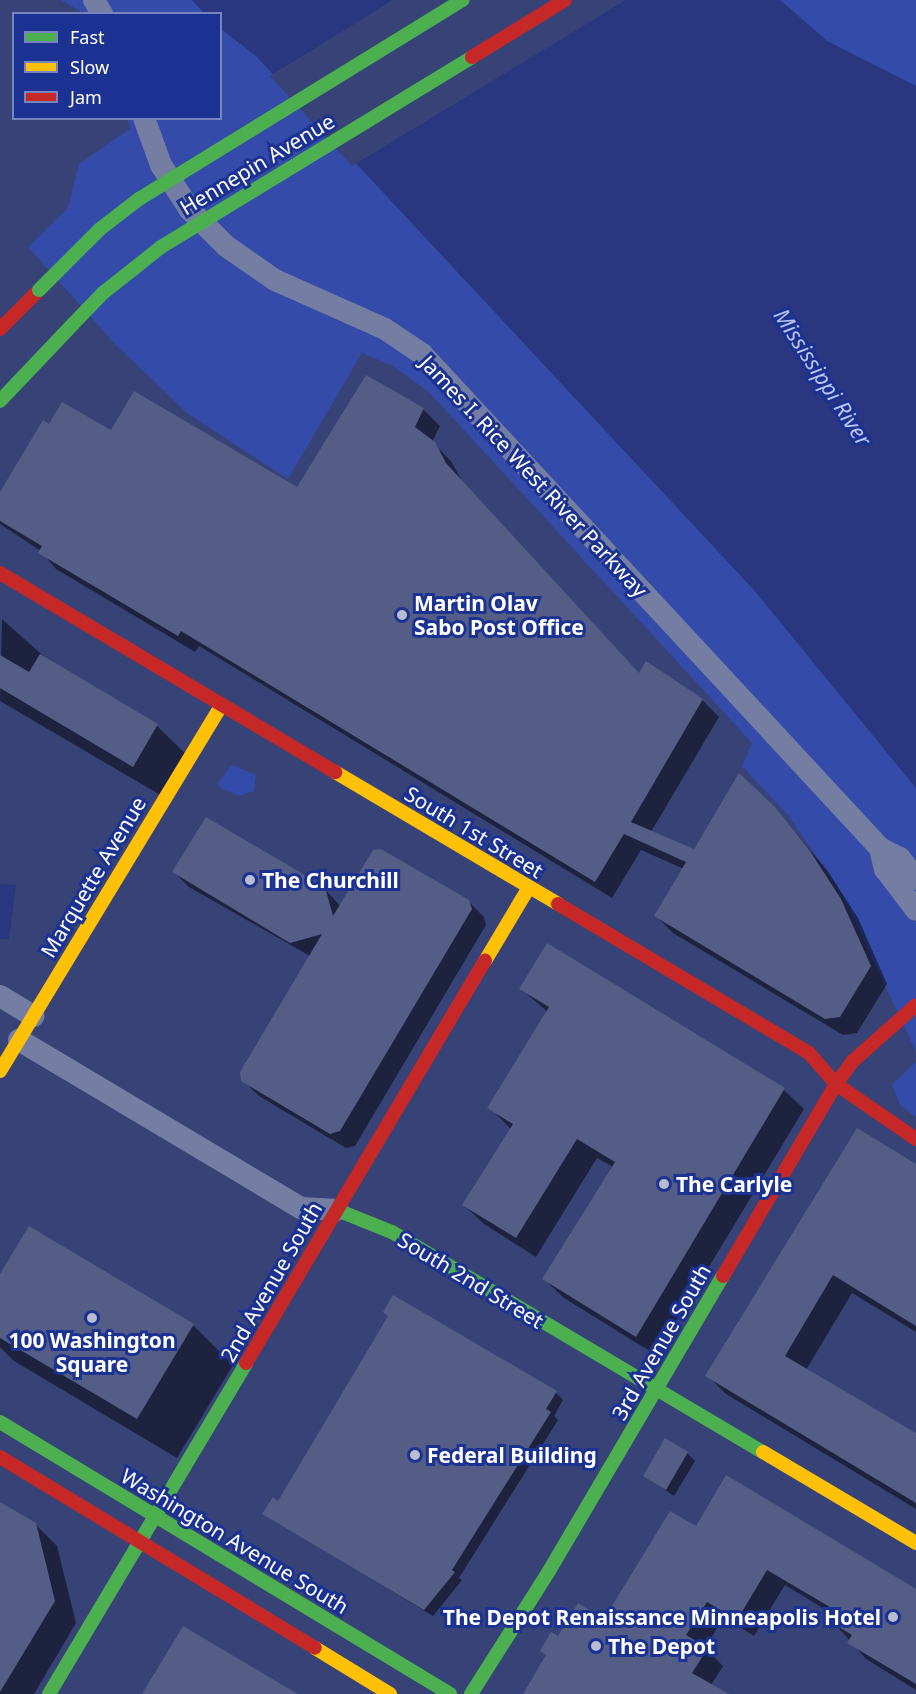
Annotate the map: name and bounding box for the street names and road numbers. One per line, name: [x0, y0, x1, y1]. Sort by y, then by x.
street label: Hennepin Avenue: [175, 108, 339, 220]
street label: James I. Rice West River Parkway: [415, 350, 653, 602]
street label: South 1st Street: [400, 781, 548, 883]
street label: Marquette Avenue: [35, 792, 151, 962]
street label: 2nd Avenue South: [215, 1198, 327, 1366]
street label: South 2nd Street: [394, 1227, 548, 1333]
street label: 3rd Avenue South: [606, 1260, 716, 1424]
street label: Washington Avenue South: [117, 1463, 353, 1619]

